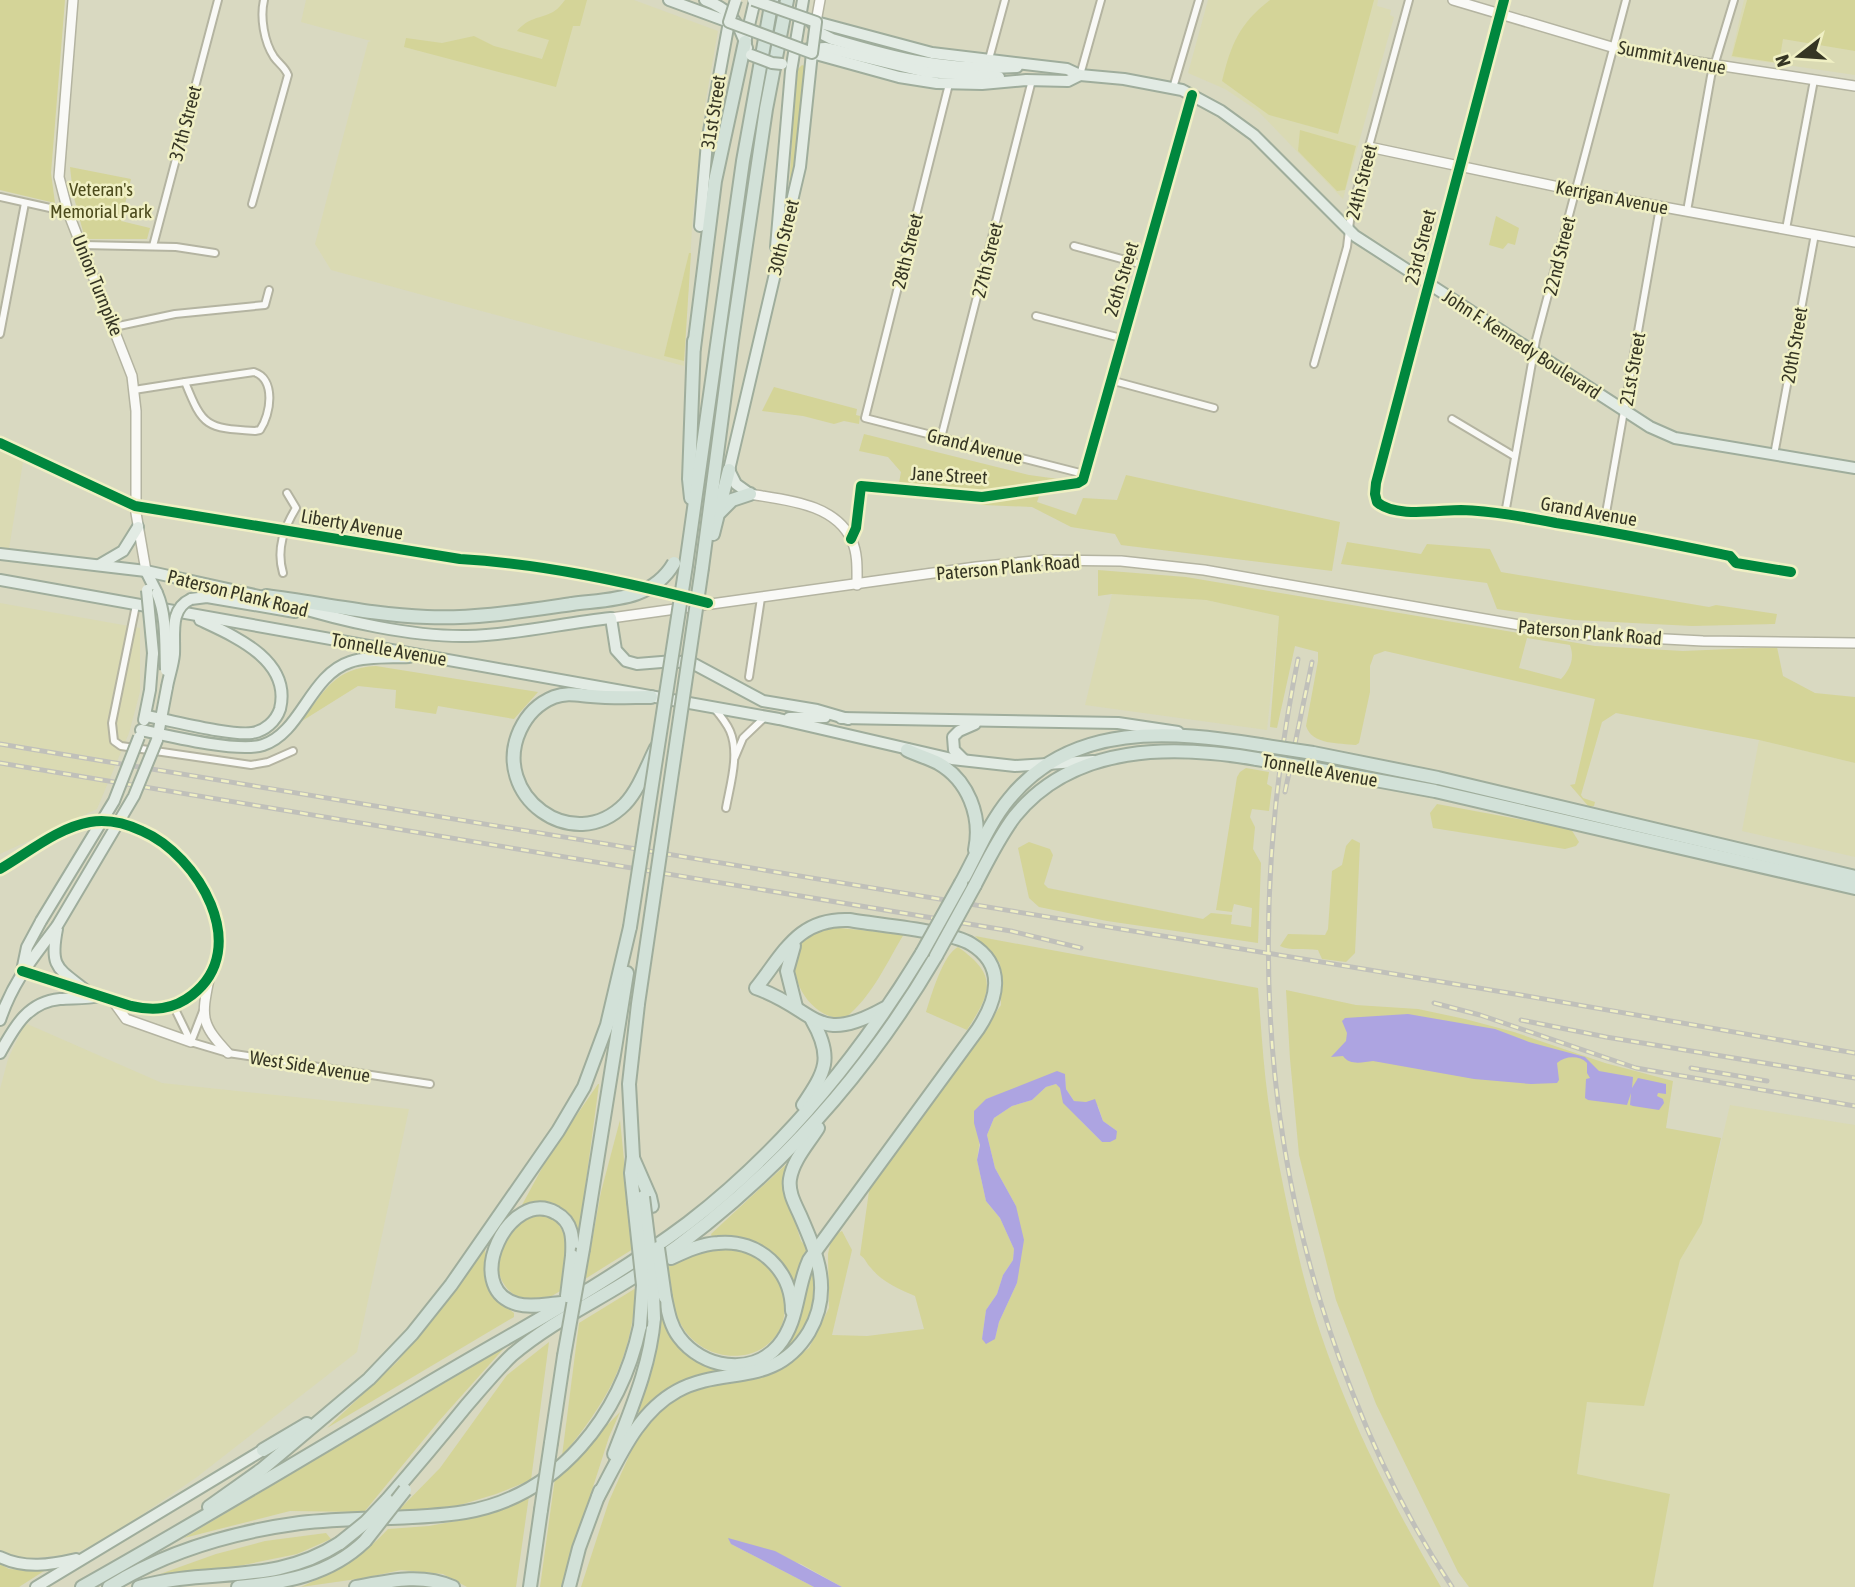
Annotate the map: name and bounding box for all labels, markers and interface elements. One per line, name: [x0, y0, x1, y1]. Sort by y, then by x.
north arrow: [1764, 21, 1834, 91]
street label: Summit Avenue: [1616, 36, 1728, 78]
text: N: [1771, 52, 1795, 70]
street label: 31st Street: [696, 74, 730, 150]
street label: 37th Street: [164, 83, 206, 163]
street label: 24th Street: [1341, 142, 1381, 222]
street label: Kerrigan Avenue: [1554, 175, 1670, 219]
park label: Veteran's Memorial Park: [50, 178, 153, 222]
street label: 30th Street: [763, 197, 803, 277]
street label: 23rd Street: [1400, 207, 1440, 287]
street label: 28th Street: [887, 211, 927, 291]
street label: 22nd Street: [1539, 214, 1579, 298]
street label: 27th Street: [967, 220, 1007, 300]
street label: Union Turnpike: [68, 231, 128, 339]
street label: 26th Street: [1099, 239, 1143, 319]
street label: John F. Kennedy Boulevard: [1439, 285, 1605, 403]
street label: 20th Street: [1776, 305, 1812, 385]
street label: 21st Street: [1615, 330, 1649, 408]
street label: Grand Avenue: [925, 424, 1025, 468]
street label: Jane Street: [910, 462, 988, 488]
street label: Grand Avenue: [1539, 492, 1639, 530]
street label: Liberty Avenue: [299, 504, 405, 544]
street label: Paterson Plank Road: [935, 550, 1081, 584]
street label: Paterson Plank Road: [165, 565, 311, 621]
street label: Paterson Plank Road: [1517, 615, 1663, 649]
street label: Tonnelle Avenue: [330, 628, 448, 670]
street label: Tonnelle Avenue: [1261, 749, 1379, 791]
street label: West Side Avenue: [248, 1046, 372, 1086]

